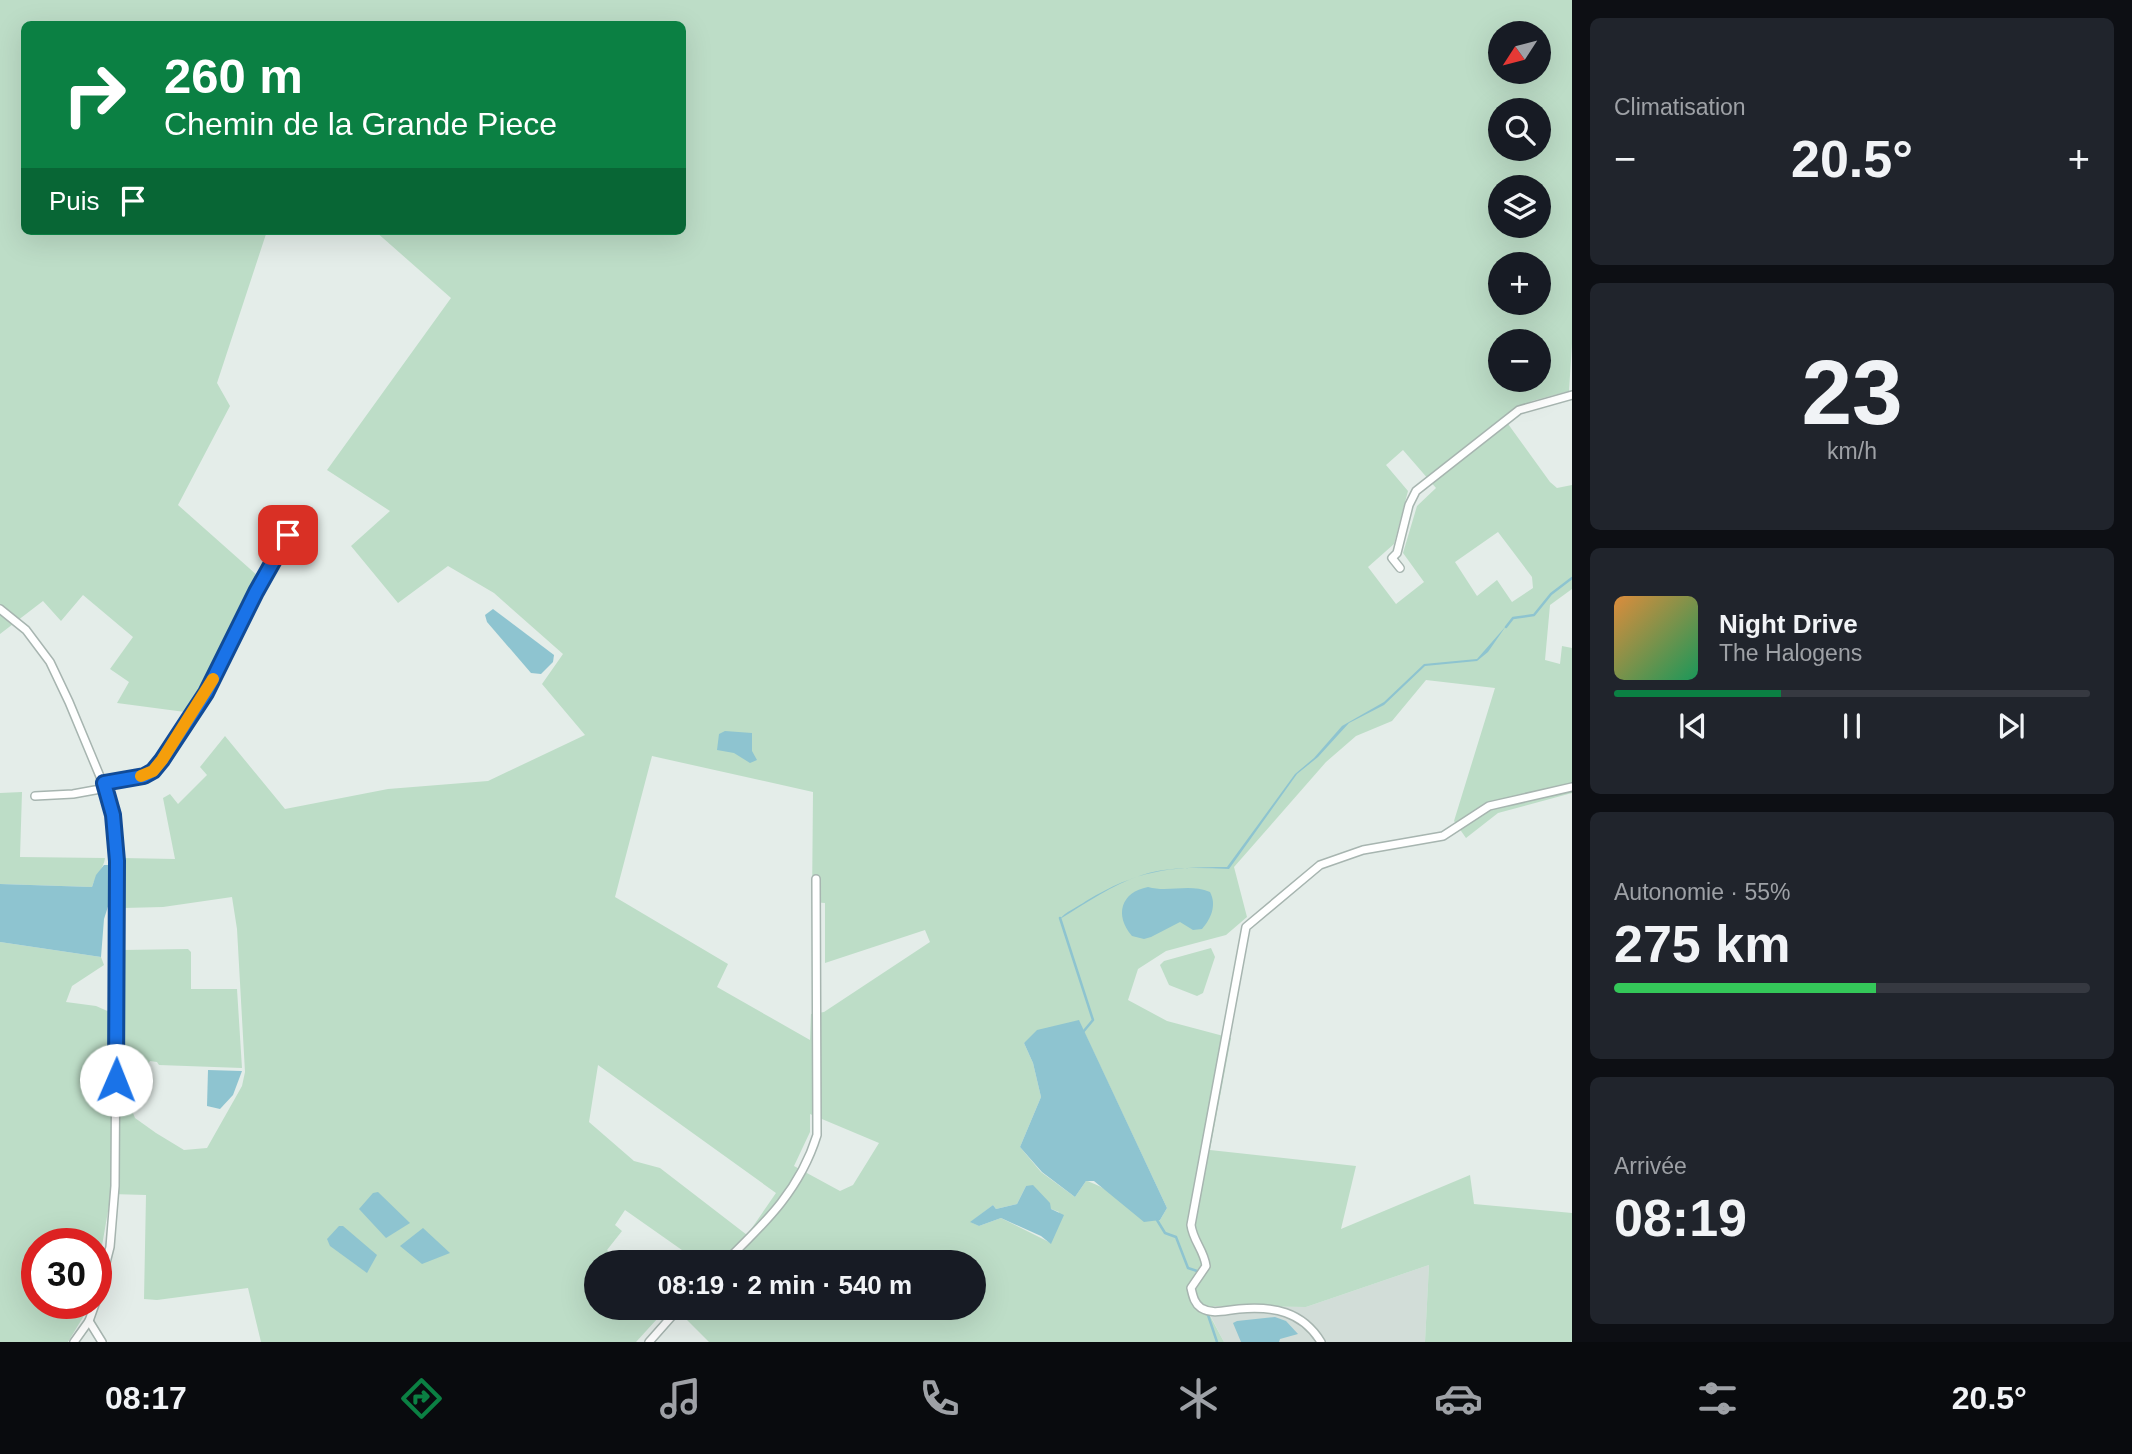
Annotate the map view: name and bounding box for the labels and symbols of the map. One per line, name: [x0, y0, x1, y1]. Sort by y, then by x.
north arrow: [1488, 21, 1550, 84]
pin: [258, 505, 318, 565]
position arrow: [79, 1043, 153, 1117]
speed limit sign: 30: [21, 1228, 112, 1319]

